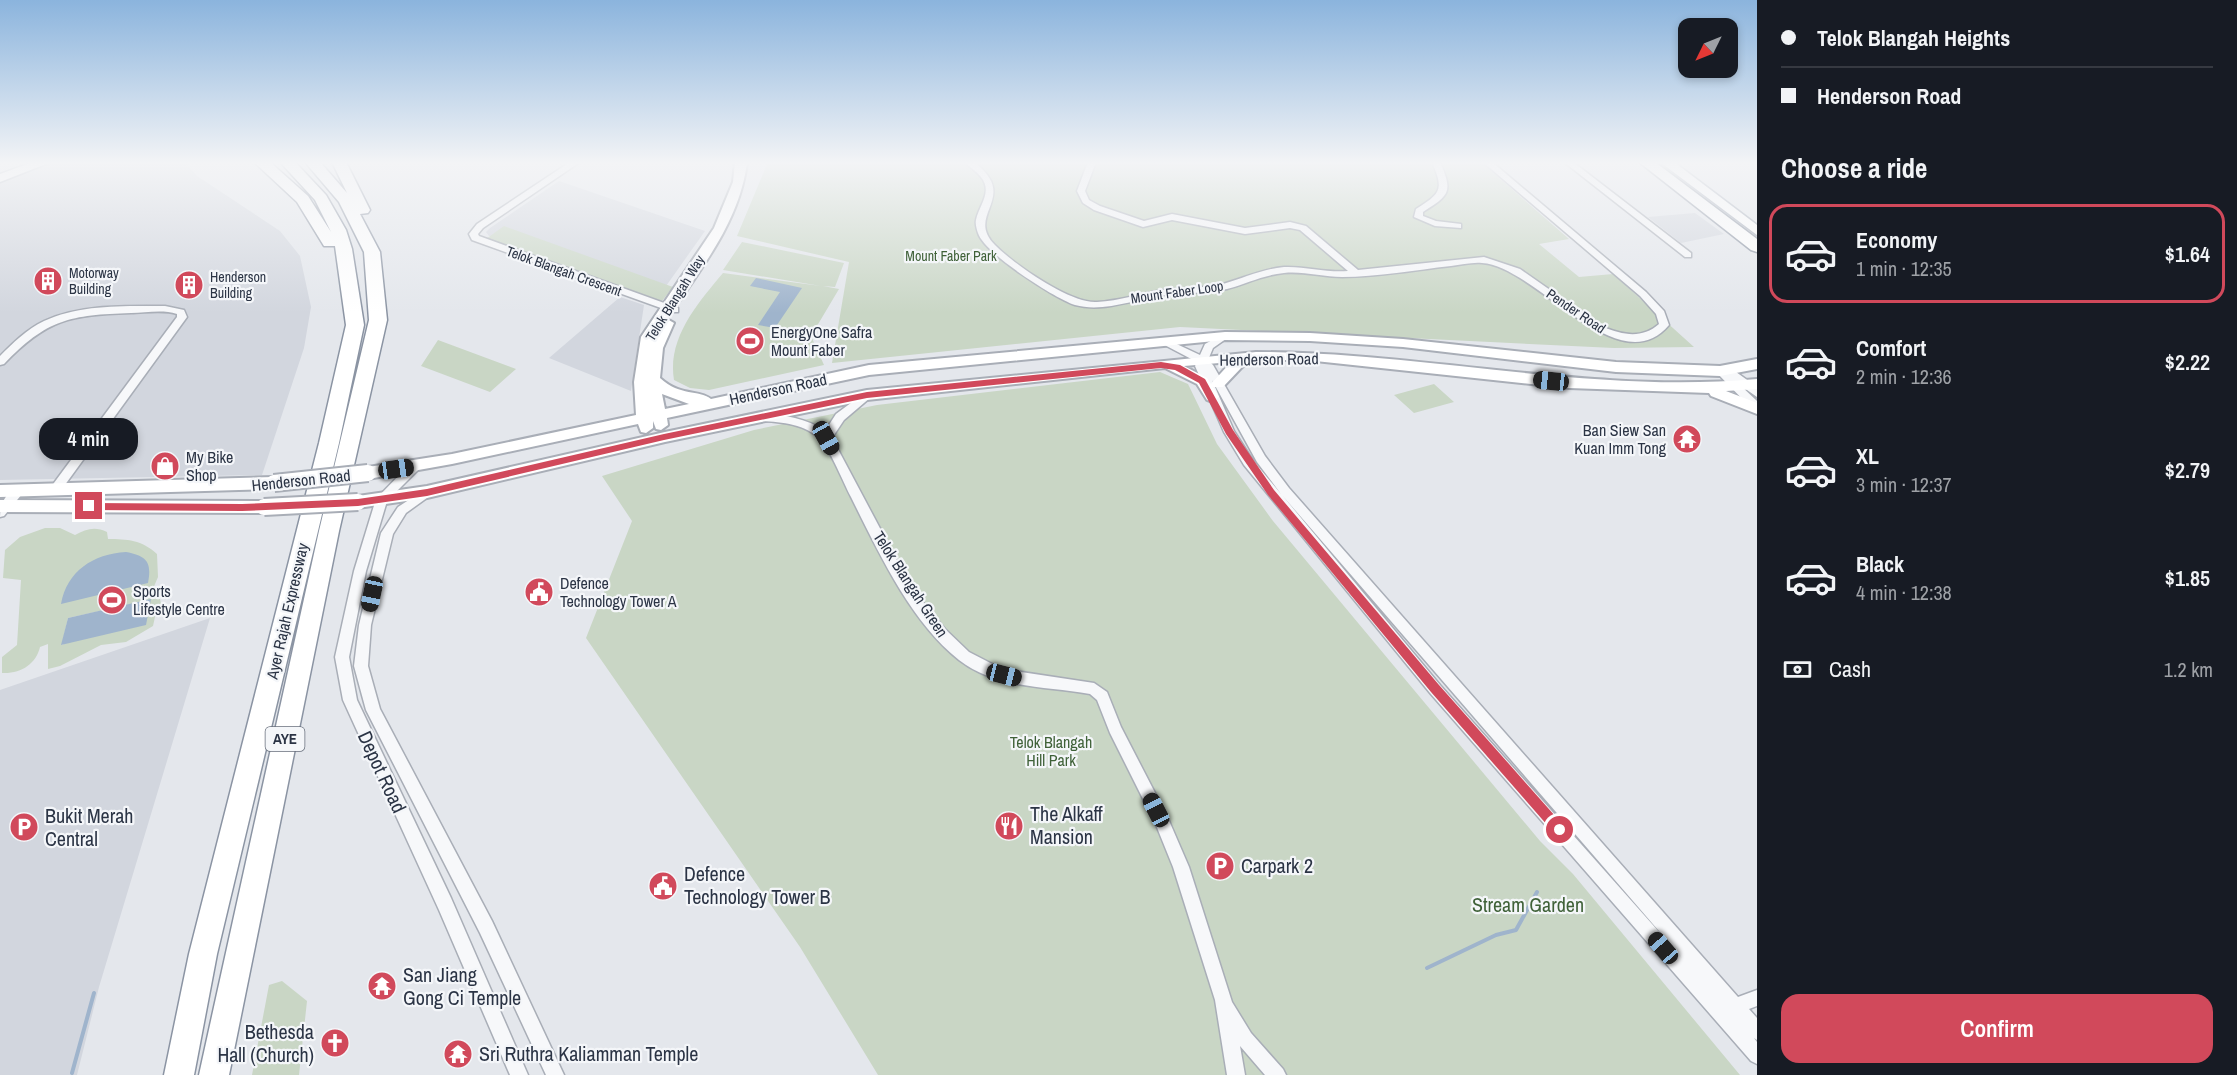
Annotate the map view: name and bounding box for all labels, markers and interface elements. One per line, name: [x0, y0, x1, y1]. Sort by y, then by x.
north arrow: [1678, 18, 1738, 78]
map controls: [1678, 18, 1738, 78]
text: Telok Blangah Heights: [1817, 23, 2010, 53]
text: Henderson Road: [1817, 81, 1961, 111]
text: Choose a ride: [1781, 150, 1927, 186]
text: Economy: [1856, 225, 1937, 255]
icon: car: [1784, 227, 1838, 281]
text: $1.64: [2165, 239, 2210, 269]
street label: Telok Blangah Crescent: [504, 242, 624, 300]
park label: Mount Faber Park: [905, 247, 997, 265]
street label: Telok Blangah Way: [641, 252, 709, 344]
text: 1 min · 12:35: [1856, 255, 1952, 282]
place label: Motorway Building: [69, 264, 119, 298]
building icon: Motorway Building: [32, 265, 64, 297]
place label: Henderson Building: [210, 268, 266, 302]
building icon: Henderson Building: [173, 269, 205, 301]
street label: Mount Faber Loop: [1130, 277, 1224, 307]
street label: Pender Road: [1543, 285, 1609, 337]
place label: EnergyOne Safra Mount Faber: [771, 321, 873, 361]
sports icon: EnergyOne Safra Mount Faber: [734, 325, 766, 357]
text: Comfort: [1856, 333, 1926, 363]
icon: car: [1784, 335, 1838, 389]
street label: Henderson Road: [1219, 347, 1319, 371]
text: $2.22: [2165, 347, 2210, 377]
text: 2 min · 12:36: [1856, 363, 1952, 390]
street label: Henderson Road: [727, 368, 829, 410]
car: [1532, 370, 1570, 392]
car: [809, 418, 843, 458]
callout: 4 min: [40, 419, 138, 461]
place label: Ban Siew San Kuan Imm Tong: [1574, 419, 1667, 459]
temple icon: Ban Siew San Kuan Imm Tong: [1671, 423, 1703, 455]
text: 4 min: [67, 425, 110, 452]
text: XL: [1856, 441, 1879, 471]
icon: car: [1784, 443, 1838, 497]
place label: My Bike Shop: [186, 446, 233, 486]
shop icon: My Bike Shop: [149, 450, 181, 482]
text: $2.79: [2165, 455, 2210, 485]
car: [377, 458, 415, 480]
street label: Henderson Road: [251, 464, 351, 496]
text: 3 min · 12:37: [1856, 471, 1952, 498]
route end: [75, 492, 102, 519]
street label: Telok Blangah Green: [868, 527, 954, 641]
street label: Ayer Rajah Expressway: [260, 540, 313, 682]
text: Black: [1856, 549, 1904, 579]
icon: car: [1784, 551, 1838, 605]
text: $1.85: [2165, 563, 2210, 593]
place label: Defence Technology Tower A: [560, 572, 677, 612]
car: [359, 575, 385, 613]
public building icon: Defence Technology Tower A: [523, 576, 555, 608]
text: 4 min · 12:38: [1856, 579, 1952, 606]
place label: Sports Lifestyle Centre: [133, 580, 225, 620]
sports icon: Sports Lifestyle Centre: [96, 584, 128, 616]
icon: cash: [1781, 653, 1814, 686]
text: Cash: [1829, 654, 1871, 684]
text: 1.2 km: [2164, 656, 2213, 683]
car: [984, 662, 1024, 688]
street label: Depot Road: [352, 726, 413, 817]
road number: AYE: [266, 727, 304, 751]
park label: Telok Blangah Hill Park: [1010, 731, 1092, 771]
car: [1140, 790, 1172, 830]
place label: The Alkaff Mansion: [1030, 800, 1103, 850]
place label: Bukit Merah Central: [45, 802, 133, 852]
restaurant icon: The Alkaff Mansion: [993, 810, 1025, 842]
parking icon: Bukit Merah Central: [8, 811, 40, 843]
route start: [1546, 816, 1573, 843]
parking icon: Carpark 2: [1204, 850, 1236, 882]
place label: Carpark 2: [1241, 852, 1313, 879]
place label: Defence Technology Tower B: [684, 860, 831, 910]
public building icon: Defence Technology Tower B: [647, 870, 679, 902]
park label: Stream Garden: [1472, 891, 1584, 918]
car: [1644, 929, 1682, 967]
place label: San Jiang Gong Ci Temple: [403, 961, 521, 1011]
temple icon: San Jiang Gong Ci Temple: [366, 970, 398, 1002]
button: Confirm: [1781, 994, 2213, 1063]
place label: Bethesda Hall (Church): [217, 1018, 314, 1068]
church icon: Bethesda Hall (Church): [319, 1027, 351, 1059]
temple icon: Sri Ruthra Kaliamman Temple: [442, 1038, 474, 1070]
place label: Sri Ruthra Kaliamman Temple: [479, 1040, 698, 1067]

